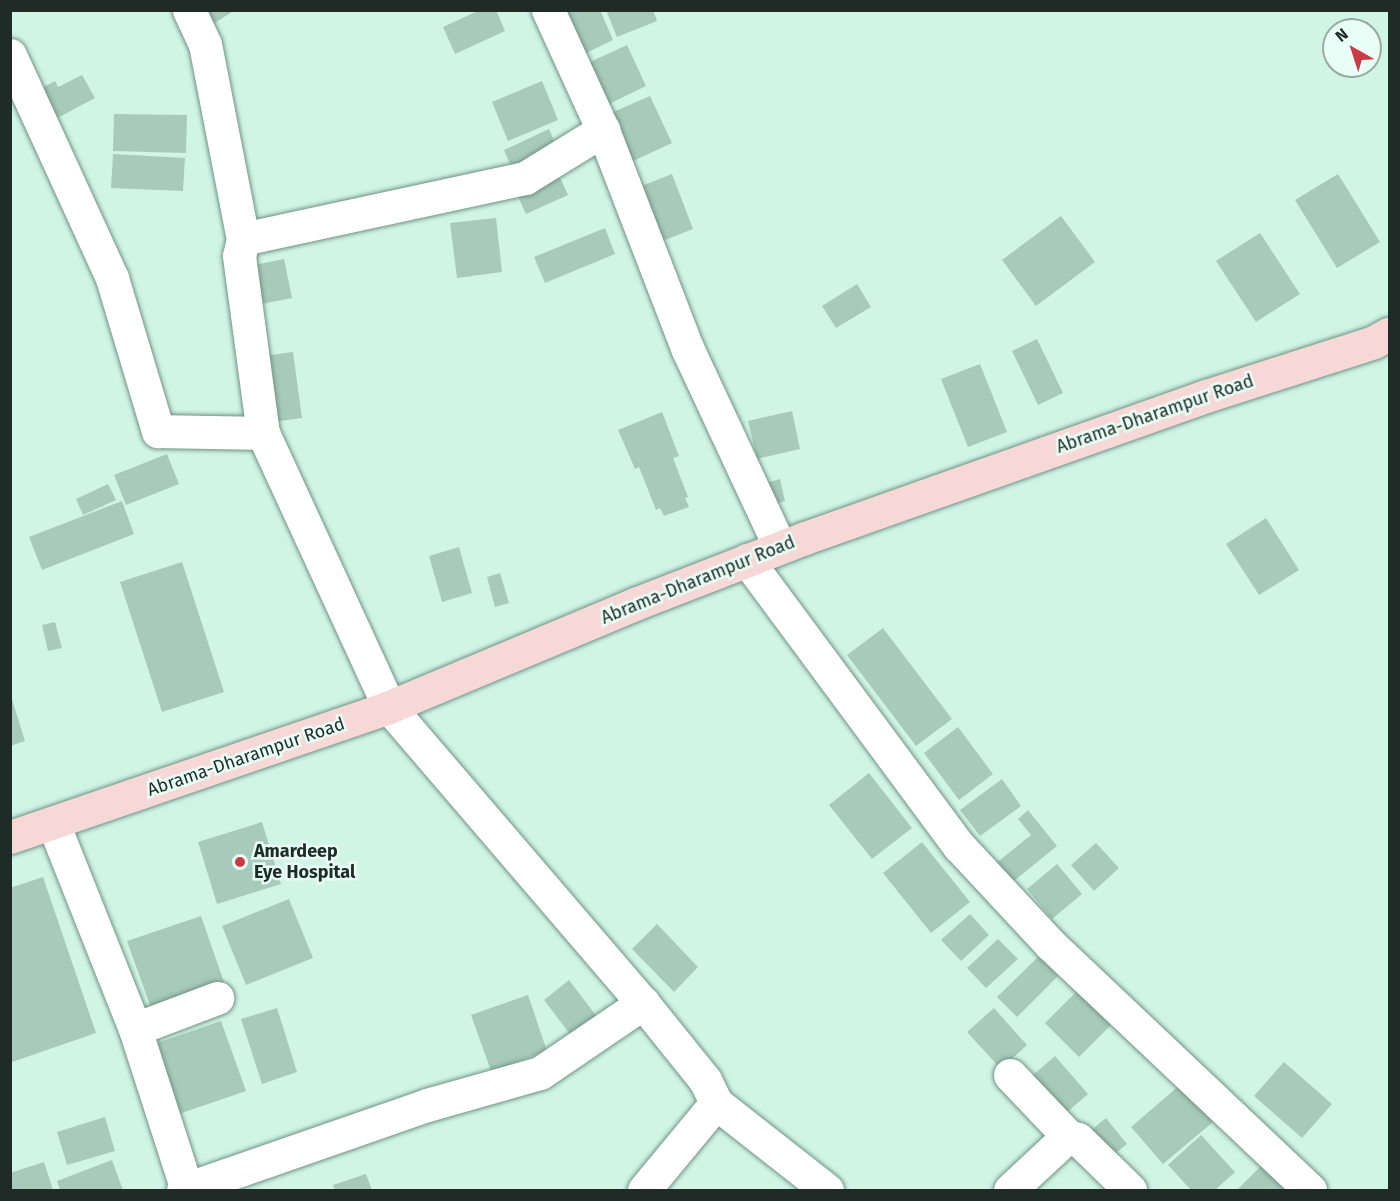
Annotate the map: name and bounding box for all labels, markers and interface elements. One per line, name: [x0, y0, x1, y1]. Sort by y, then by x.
north arrow: [1322, 18, 1382, 78]
text: N: [1332, 24, 1352, 46]
street label: Abrama-Dharampur Road: [1053, 370, 1257, 458]
street label: Abrama-Dharampur Road: [598, 531, 798, 629]
street label: Abrama-Dharampur Road: [144, 713, 348, 801]
place label: Amardeep Eye Hospital: [254, 841, 355, 884]
marker: Amardeep Eye Hospital: [231, 853, 249, 871]

